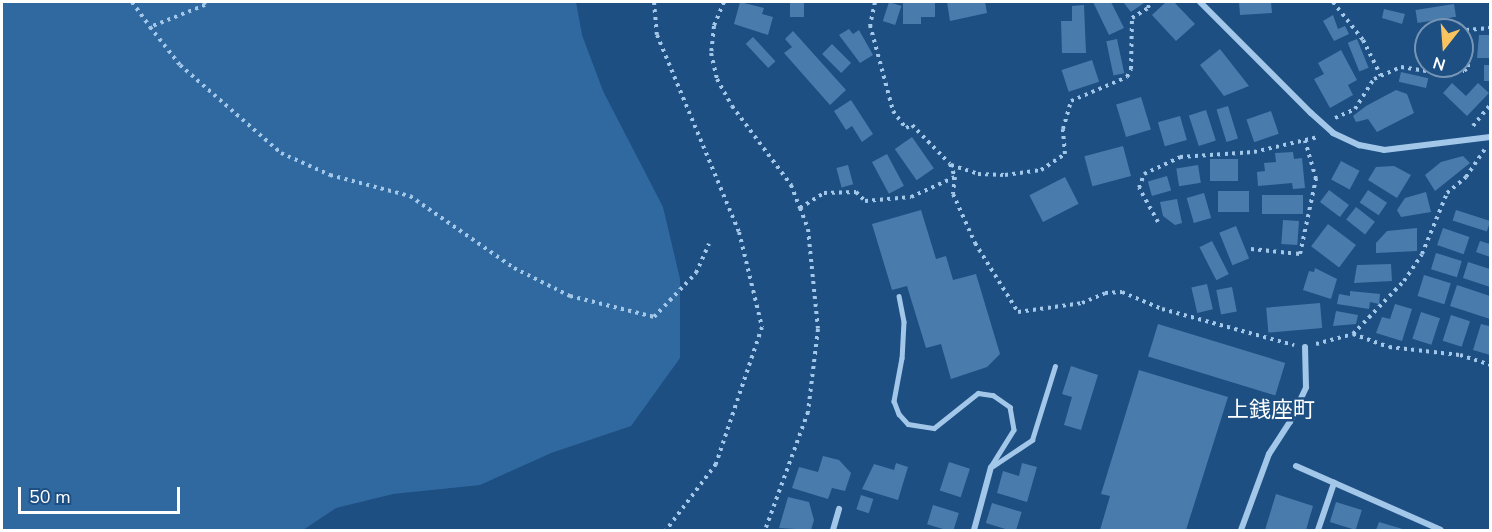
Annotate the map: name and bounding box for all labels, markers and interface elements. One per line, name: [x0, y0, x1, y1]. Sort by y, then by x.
north arrow: [1414, 18, 1474, 78]
text: N: [1430, 51, 1448, 76]
district label: 上銭座町: [1227, 398, 1315, 424]
scale bar: [21, 475, 183, 513]
text: 50 m: [29, 485, 71, 509]

